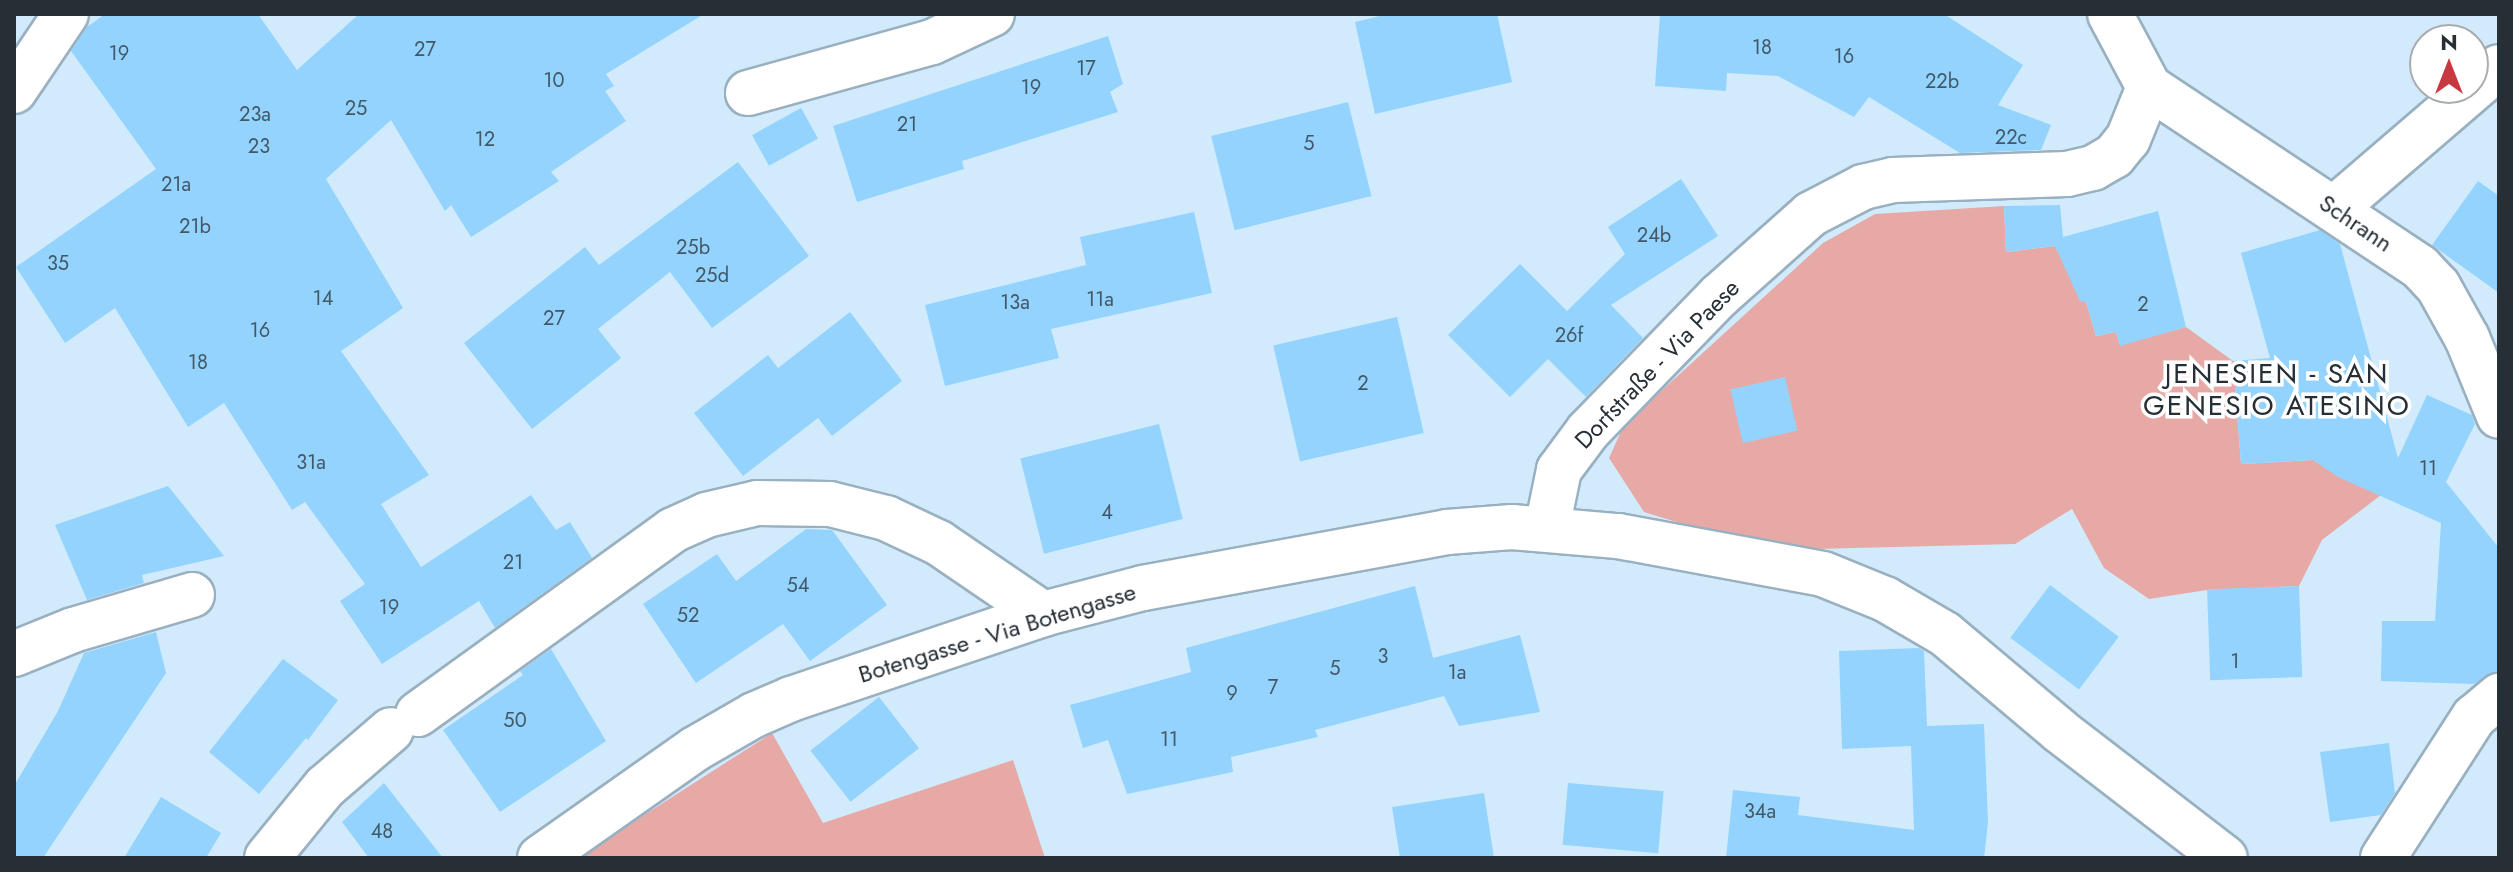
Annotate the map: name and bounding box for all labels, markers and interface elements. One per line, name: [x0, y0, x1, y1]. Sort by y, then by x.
north arrow: [2409, 24, 2489, 104]
text: N: [2440, 26, 2458, 58]
house number: 18: [1752, 35, 1772, 59]
house number: 27: [414, 37, 436, 61]
house number: 19: [109, 41, 129, 65]
house number: 16: [1834, 44, 1854, 68]
house number: 17: [1076, 56, 1096, 80]
house number: 10: [544, 68, 564, 92]
house number: 22b: [1925, 69, 1959, 93]
house number: 19: [1021, 75, 1041, 99]
house number: 25: [345, 96, 367, 120]
house number: 23a: [239, 102, 271, 126]
house number: 21: [897, 112, 917, 136]
house number: 22c: [1995, 125, 2027, 149]
house number: 12: [475, 127, 495, 151]
house number: 5: [1303, 131, 1315, 155]
house number: 23: [248, 134, 270, 158]
house number: 21a: [161, 172, 191, 196]
street label: Schrann: [2314, 188, 2398, 258]
house number: 21b: [179, 214, 211, 238]
house number: 24b: [1637, 223, 1671, 247]
house number: 25b: [676, 235, 710, 259]
house number: 35: [47, 251, 69, 275]
house number: 25d: [695, 263, 729, 287]
street label: Dorfstraße - Via Paese: [1569, 273, 1745, 455]
house number: 14: [313, 286, 333, 310]
house number: 11a: [1086, 287, 1114, 311]
house number: 13a: [1000, 290, 1030, 314]
house number: 2: [2137, 292, 2149, 316]
house number: 27: [543, 306, 565, 330]
house number: 16: [250, 318, 270, 342]
house number: 26f: [1555, 323, 1583, 347]
house number: 18: [188, 350, 208, 374]
district label: JENESIEN - SAN GENESIO ATESINO: [2143, 357, 2411, 423]
house number: 2: [1357, 371, 1369, 395]
house number: 31a: [296, 450, 326, 474]
house number: 11: [2419, 456, 2437, 480]
house number: 4: [1101, 500, 1113, 524]
house number: 21: [503, 550, 523, 574]
house number: 54: [787, 573, 809, 597]
street label: Botengasse - Via Botengasse: [855, 577, 1139, 689]
house number: 19: [379, 595, 399, 619]
house number: 52: [677, 603, 699, 627]
house number: 3: [1378, 644, 1388, 668]
house number: 1: [2231, 649, 2239, 673]
house number: 5: [1329, 656, 1341, 680]
house number: 1a: [1448, 660, 1466, 684]
house number: 7: [1268, 675, 1278, 699]
house number: 9: [1226, 681, 1238, 705]
house number: 50: [503, 708, 527, 732]
house number: 11: [1160, 727, 1178, 751]
house number: 34a: [1744, 799, 1776, 823]
house number: 48: [371, 819, 393, 843]

